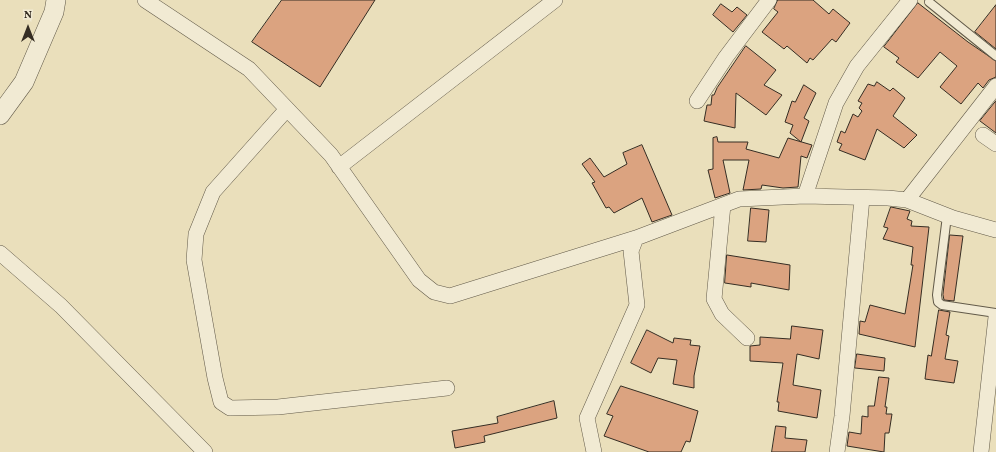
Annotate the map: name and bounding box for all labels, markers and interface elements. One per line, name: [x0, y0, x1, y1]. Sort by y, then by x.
north arrow: [8, 8, 48, 48]
text: N: [24, 8, 32, 23]

